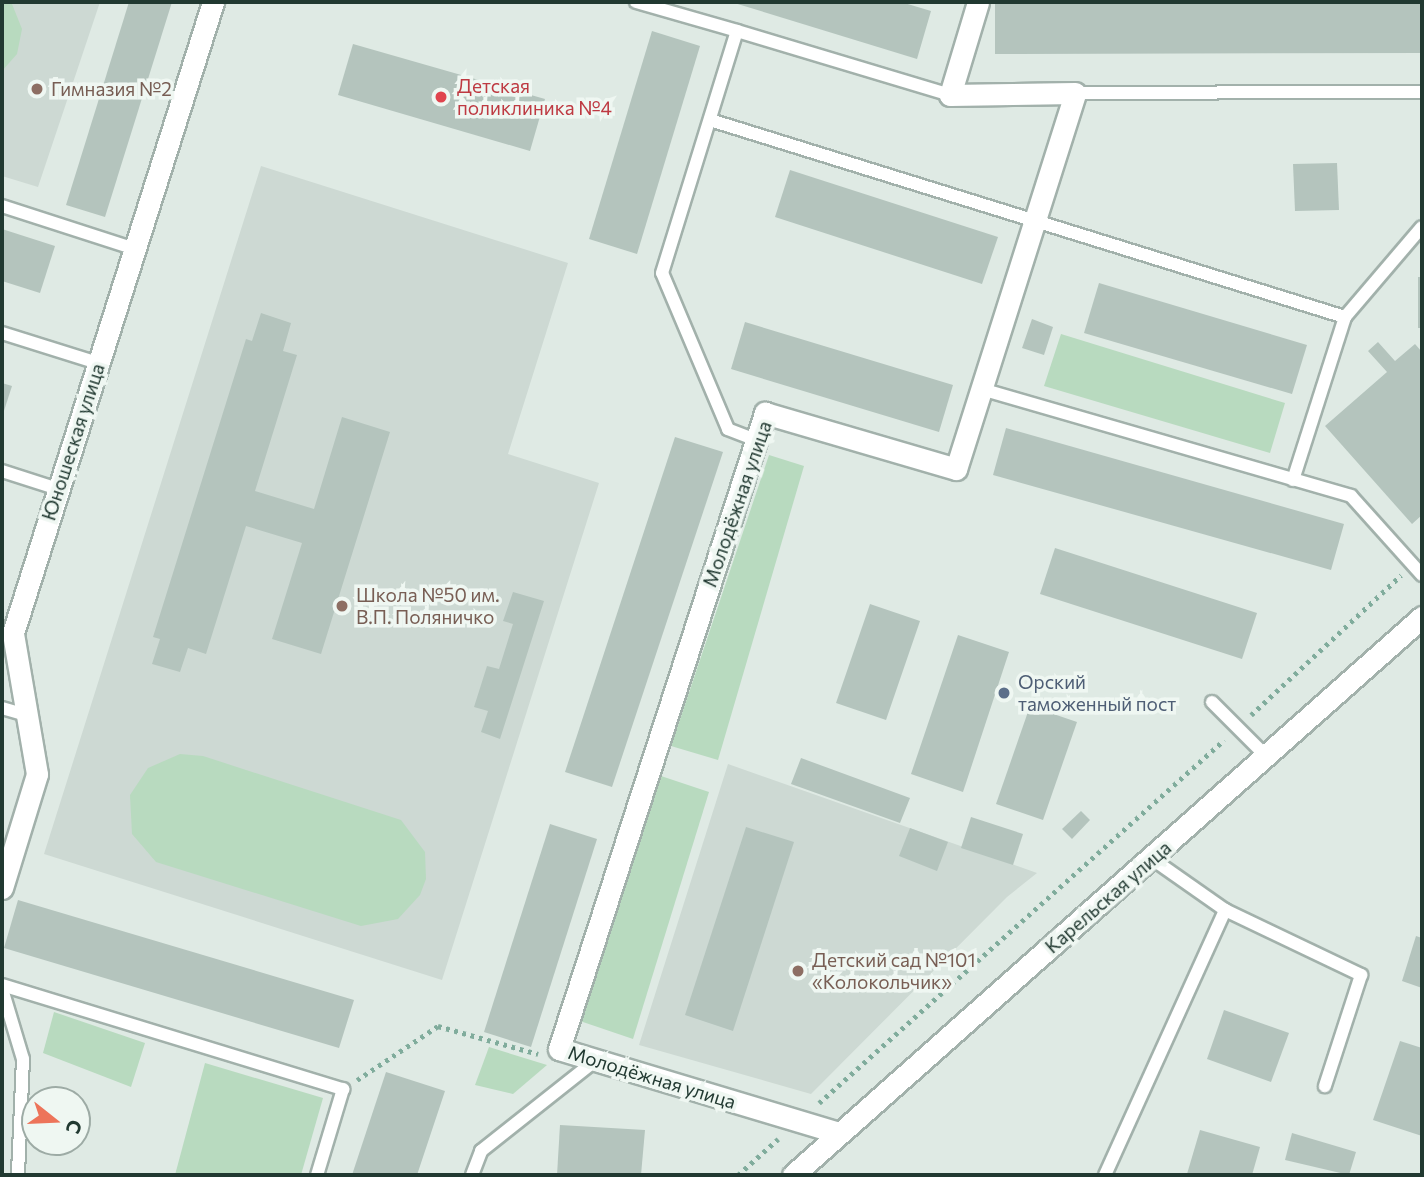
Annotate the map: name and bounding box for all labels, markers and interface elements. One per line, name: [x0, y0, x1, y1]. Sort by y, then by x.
place label: Детская поликлиника №4: [457, 75, 612, 119]
place label: Гимназия №2: [51, 78, 172, 100]
marker: Гимназия №2: [29, 81, 45, 97]
marker: Детская поликлиника №4: [431, 87, 451, 107]
street label: Юношеская улица: [37, 361, 109, 523]
street label: Молодёжная улица: [698, 418, 776, 590]
place label: Школа №50 им. В.П. Поляничко: [356, 584, 499, 628]
marker: Школа №50 им. В.П. Поляничко: [334, 598, 350, 614]
place label: Орский таможенный пост: [1018, 671, 1176, 715]
marker: Орский таможенный пост: [996, 685, 1012, 701]
street label: Карельская улица: [1040, 836, 1176, 958]
place label: Детский сад №101 «Колокольчик»: [812, 949, 976, 993]
marker: Детский сад №101 «Колокольчик»: [790, 963, 806, 979]
street label: Молодёжная улица: [565, 1041, 739, 1113]
north arrow: [21, 1086, 91, 1156]
text: С: [62, 1117, 87, 1137]

